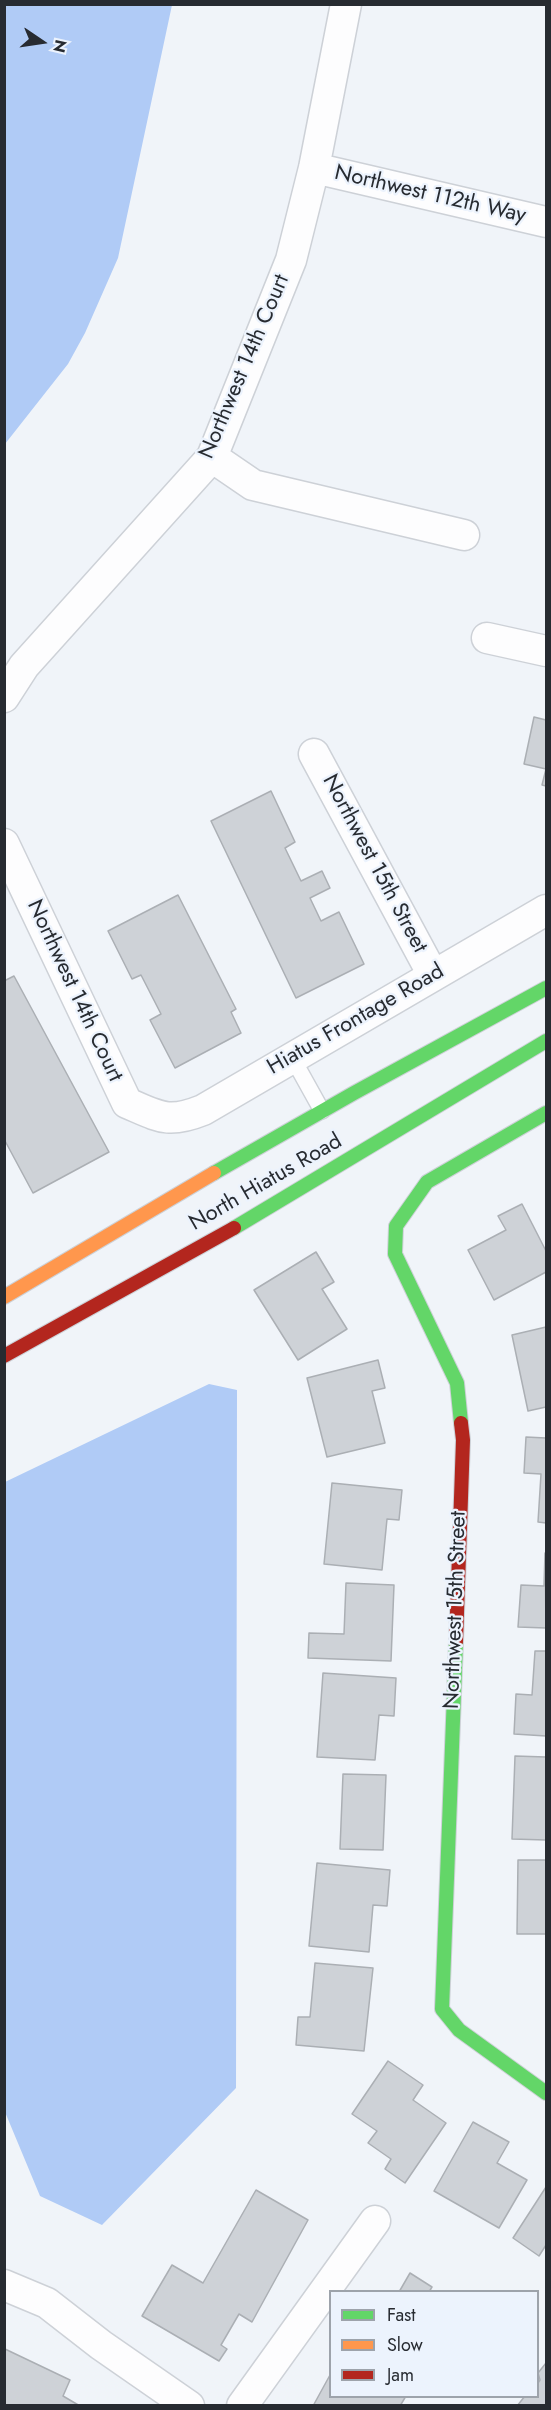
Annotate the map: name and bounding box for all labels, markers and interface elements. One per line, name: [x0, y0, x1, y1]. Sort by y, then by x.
north arrow: [12, 12, 72, 72]
text: N: [47, 37, 73, 55]
street label: Northwest 112th Way: [332, 160, 528, 230]
street label: Northwest 14th Court: [194, 271, 296, 463]
street label: Northwest 15th Street: [316, 770, 432, 958]
street label: Northwest 14th Court: [20, 896, 128, 1086]
street label: Hiatus Frontage Road: [263, 959, 449, 1081]
street label: North Hiatus Road: [185, 1129, 347, 1237]
street label: Northwest 15th Street: [439, 1510, 473, 1710]
legend: [329, 2290, 539, 2398]
text: Fast: [387, 2302, 416, 2328]
text: Slow: [387, 2332, 423, 2358]
text: Jam: [387, 2362, 414, 2388]

